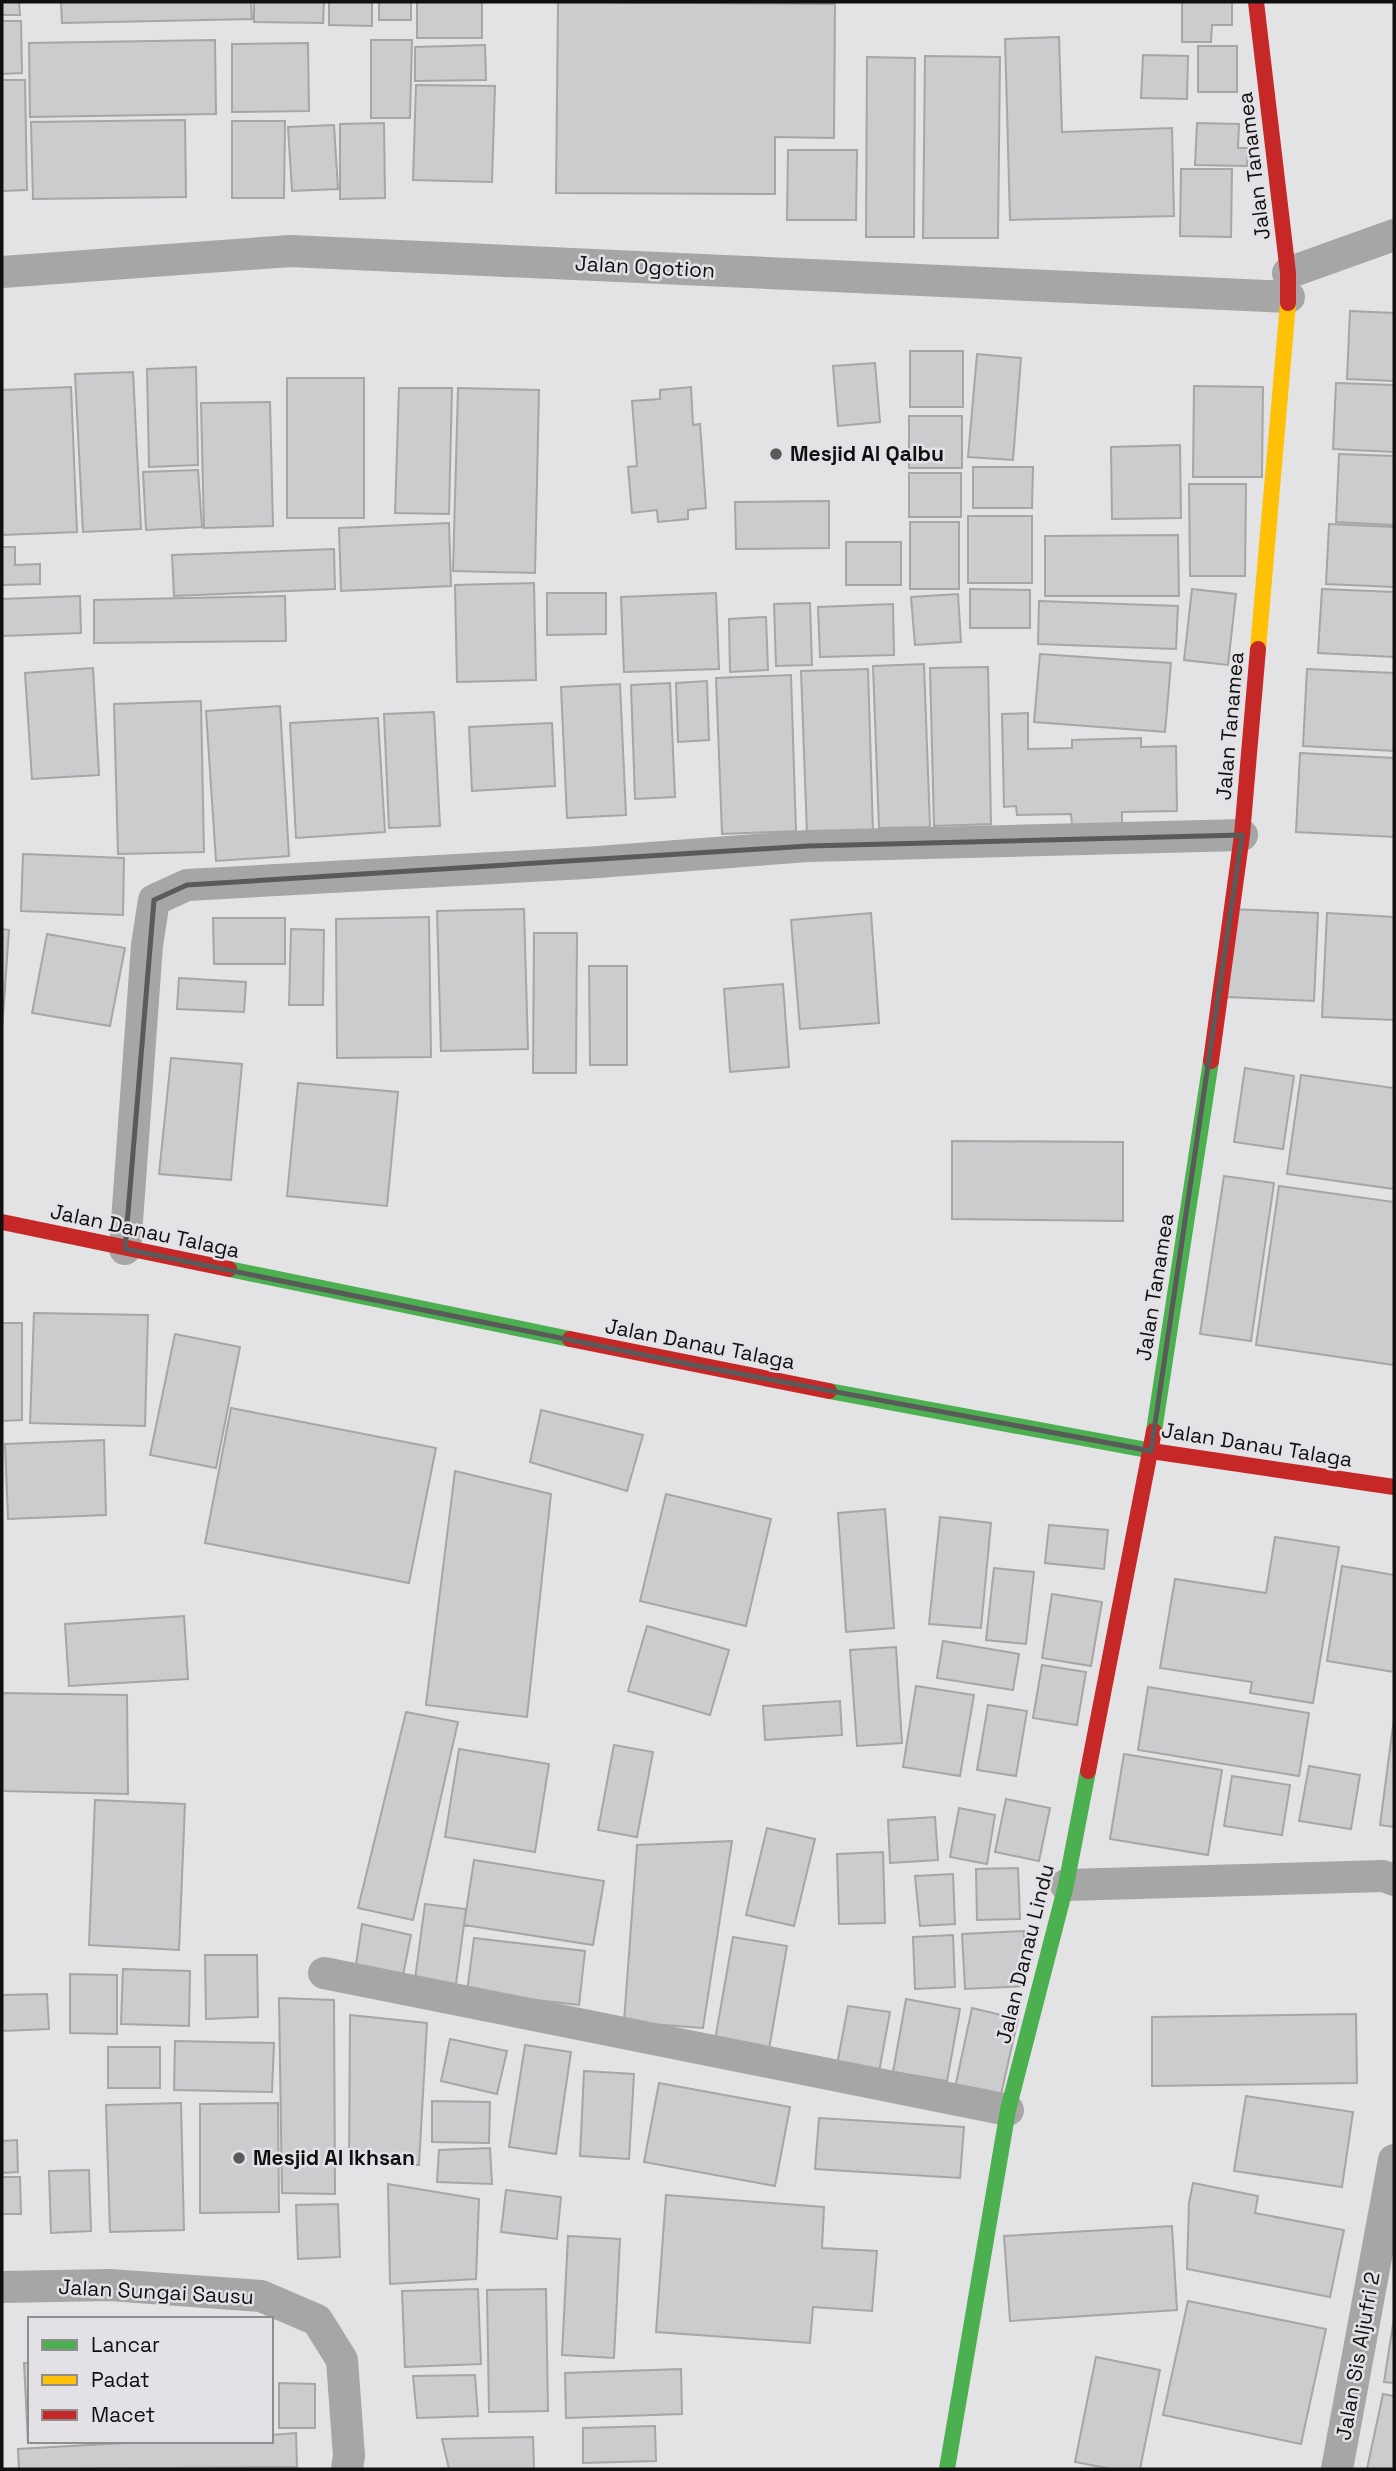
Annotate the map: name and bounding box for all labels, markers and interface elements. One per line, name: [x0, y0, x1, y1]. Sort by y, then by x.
street label: Jalan Tanamea: [1231, 90, 1276, 242]
street label: Jalan Ogotion: [574, 249, 716, 284]
place label: Mesjid Al Qalbu: [790, 440, 944, 467]
marker: Mesjid Al Qalbu: [768, 446, 784, 462]
street label: Jalan Tanamea: [1210, 651, 1249, 801]
street label: Jalan Danau Talaga: [48, 1197, 242, 1264]
street label: Jalan Tanamea: [1130, 1211, 1180, 1363]
street label: Jalan Danau Talaga: [603, 1312, 797, 1375]
street label: Jalan Danau Talaga: [1160, 1416, 1354, 1473]
street label: Jalan Danau Lindu: [989, 1861, 1060, 2047]
place label: Mesjid Al Ikhsan: [253, 2144, 415, 2171]
marker: Mesjid Al Ikhsan: [231, 2150, 247, 2166]
street label: Jalan Sis Aljufri 2: [1329, 2270, 1386, 2442]
street label: Jalan Sungai Sausu: [58, 2273, 254, 2310]
legend: [28, 2317, 273, 2443]
text: Lancar: [91, 2331, 160, 2358]
text: Padat: [91, 2366, 150, 2393]
text: Macet: [91, 2401, 155, 2428]

